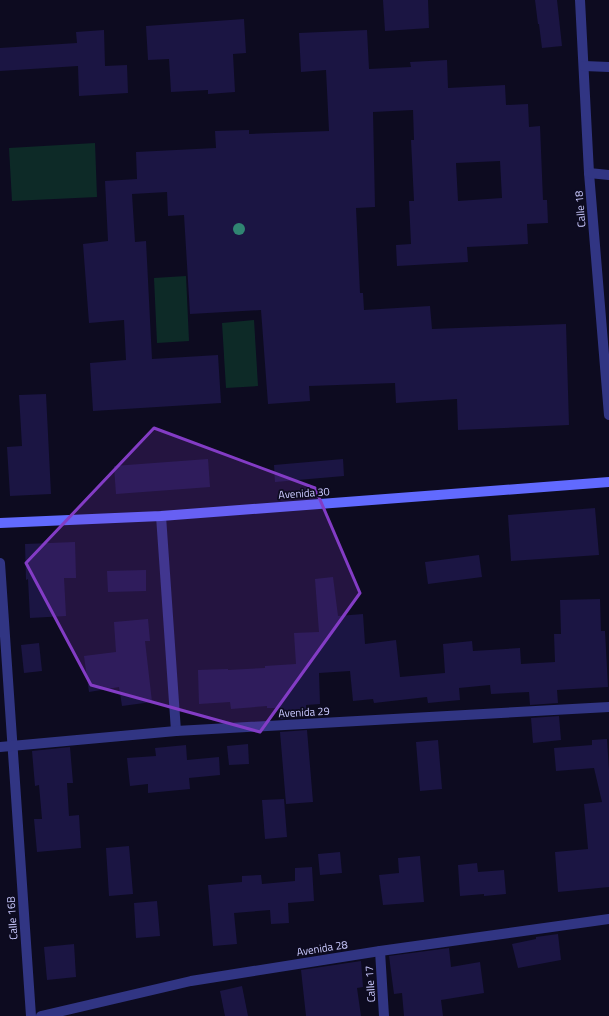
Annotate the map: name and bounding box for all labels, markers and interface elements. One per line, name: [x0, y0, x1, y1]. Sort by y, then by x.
street label: Calle 18: [570, 190, 590, 228]
street label: Avenida 30: [278, 483, 330, 503]
street label: Avenida 29: [278, 703, 330, 721]
street label: Calle 16B: [2, 895, 22, 940]
street label: Avenida 28: [295, 936, 349, 960]
street label: Calle 17: [361, 965, 379, 1003]

